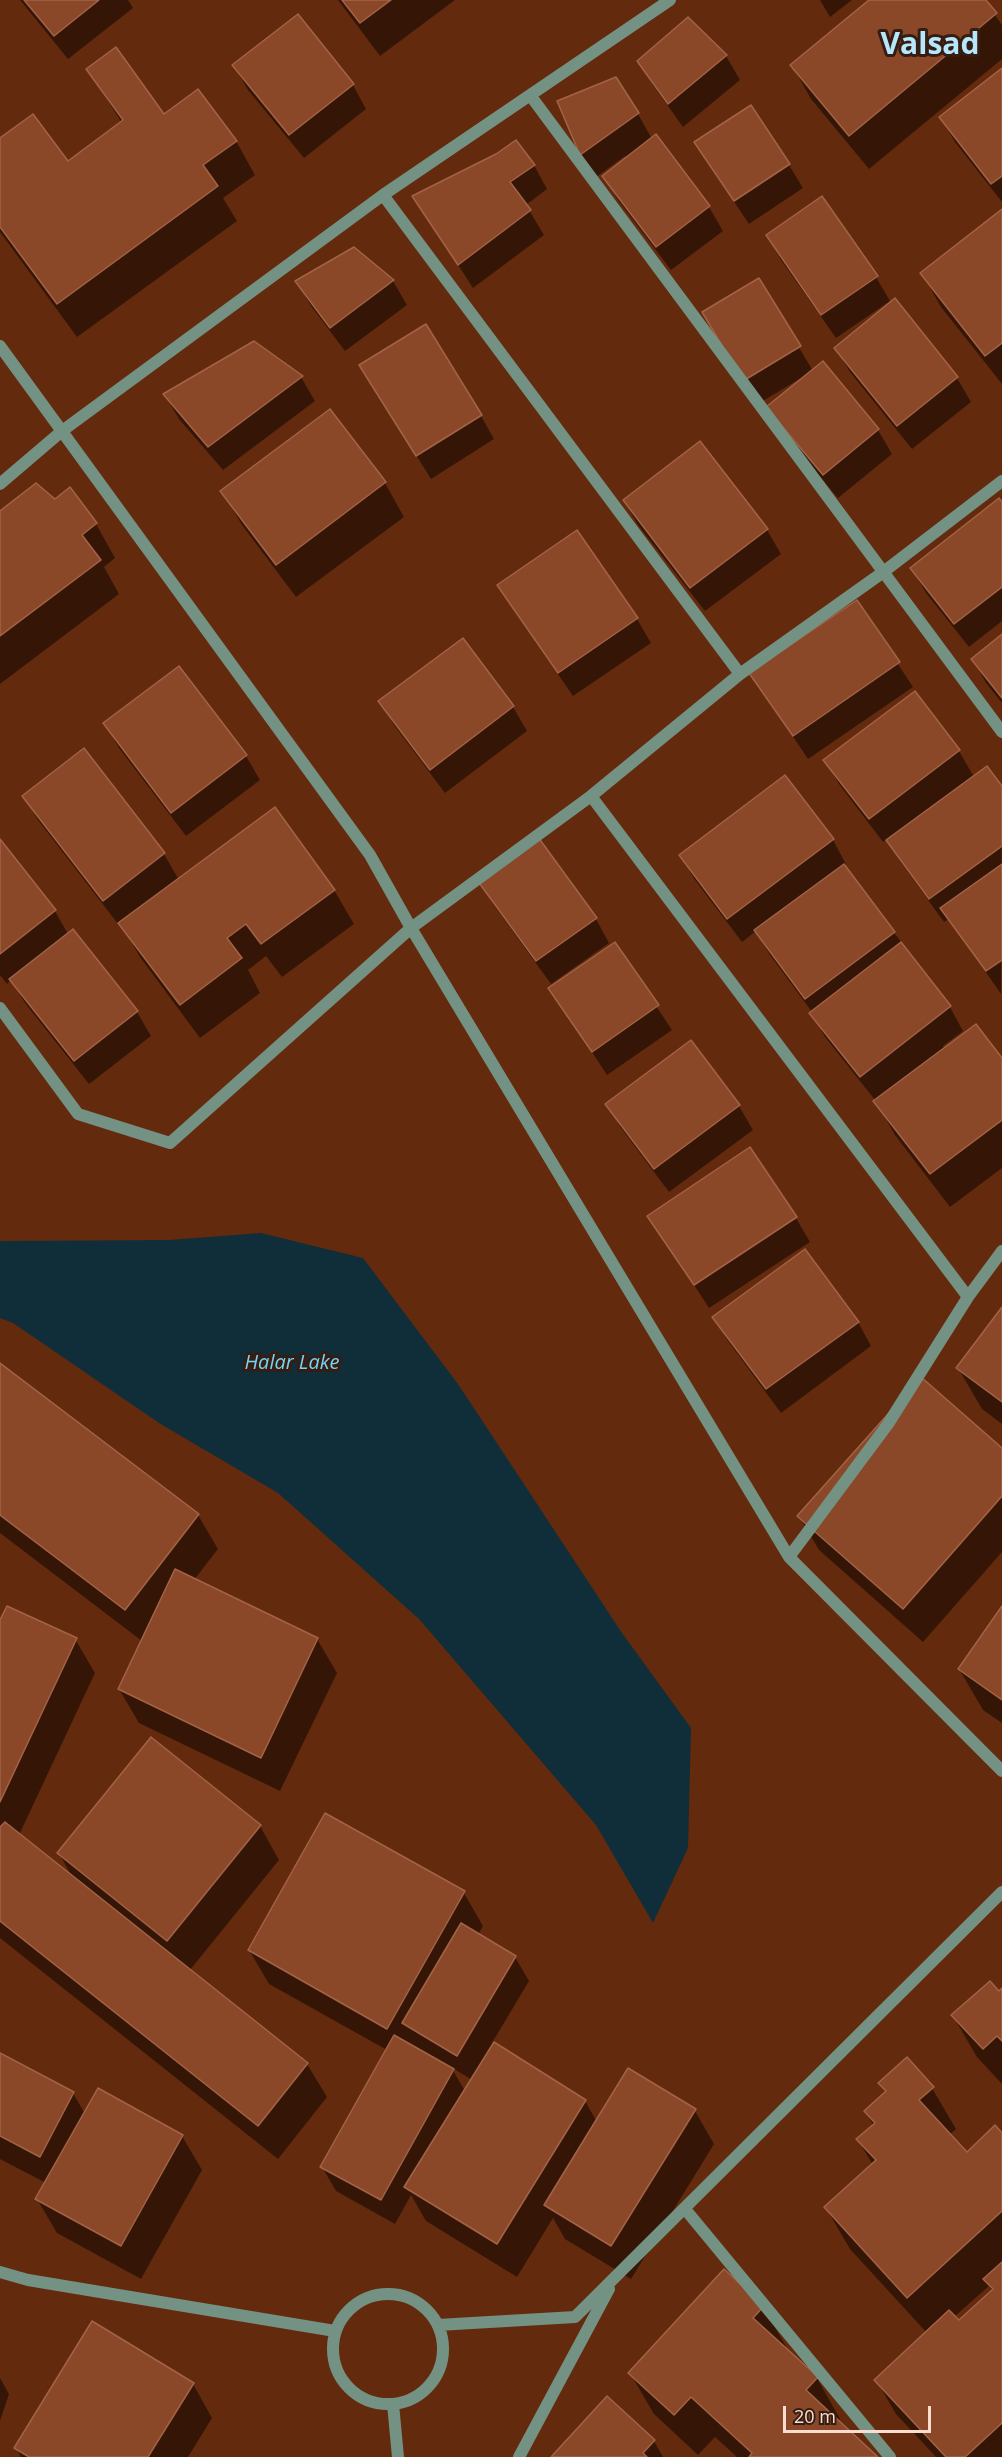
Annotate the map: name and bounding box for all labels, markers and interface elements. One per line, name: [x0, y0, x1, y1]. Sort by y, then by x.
district label: Valsad: [881, 27, 979, 63]
water label: Halar Lake: [244, 1351, 340, 1375]
scale bar: [786, 2394, 934, 2432]
text: 20 m: [794, 2404, 836, 2428]

